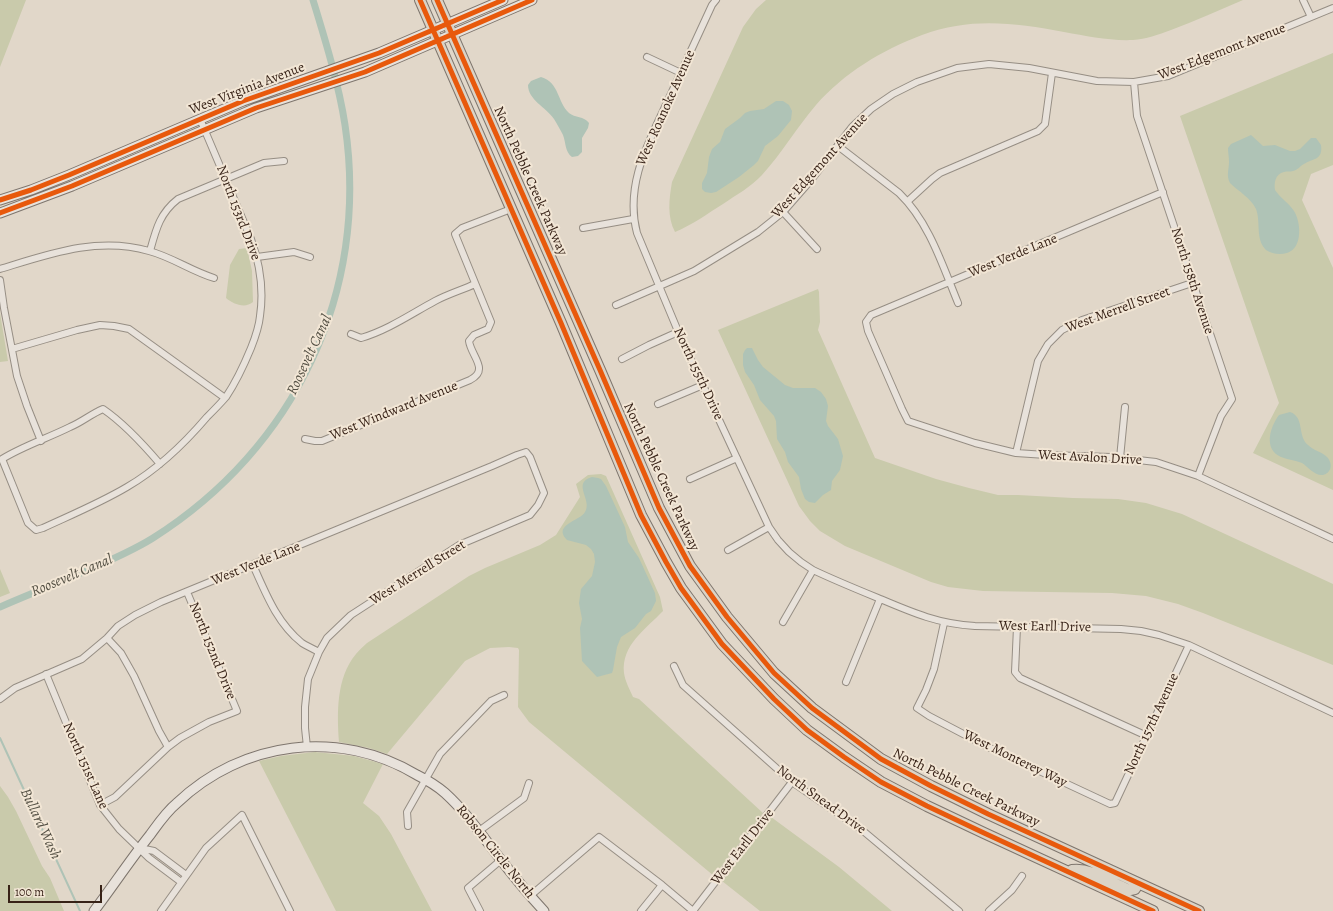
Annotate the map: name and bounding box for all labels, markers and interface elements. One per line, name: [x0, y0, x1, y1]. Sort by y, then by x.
street label: West Edgemont Avenue: [1156, 20, 1288, 84]
street label: West Roanoke Avenue: [633, 47, 699, 169]
street label: West Virginia Avenue: [187, 59, 307, 119]
street label: North Pebble Creek Parkway: [489, 104, 571, 258]
street label: West Edgemont Avenue: [768, 110, 872, 222]
street label: North 153rd Drive: [212, 163, 264, 263]
street label: North 158th Avenue: [1167, 226, 1217, 336]
street label: West Verde Lane: [966, 231, 1060, 281]
street label: West Merrell Street: [1063, 283, 1173, 337]
water label: Roosevelt Canal: [284, 312, 336, 398]
street label: North 155th Drive: [669, 325, 727, 423]
street label: West Windward Avenue: [328, 378, 460, 444]
street label: North Pebble Creek Parkway: [619, 400, 703, 554]
street label: West Avalon Drive: [1038, 447, 1142, 469]
street label: West Merrell Street: [367, 537, 469, 609]
street label: West Verde Lane: [209, 539, 303, 589]
water label: Roosevelt Canal: [29, 551, 115, 601]
street label: North 152nd Drive: [185, 600, 239, 702]
street label: West Earll Drive: [999, 618, 1091, 636]
street label: North 157th Avenue: [1121, 670, 1183, 778]
street label: North 151st Lane: [58, 720, 112, 812]
street label: West Monterey Way: [960, 727, 1070, 791]
street label: North Pebble Creek Parkway: [890, 745, 1042, 831]
street label: North Snead Drive: [773, 762, 869, 838]
water label: Bullard Wash: [16, 786, 64, 862]
street label: Robson Circle North: [452, 802, 538, 902]
street label: West Earll Drive: [708, 805, 778, 889]
scale bar: [10, 877, 104, 903]
text: 100 m: [15, 884, 44, 900]

